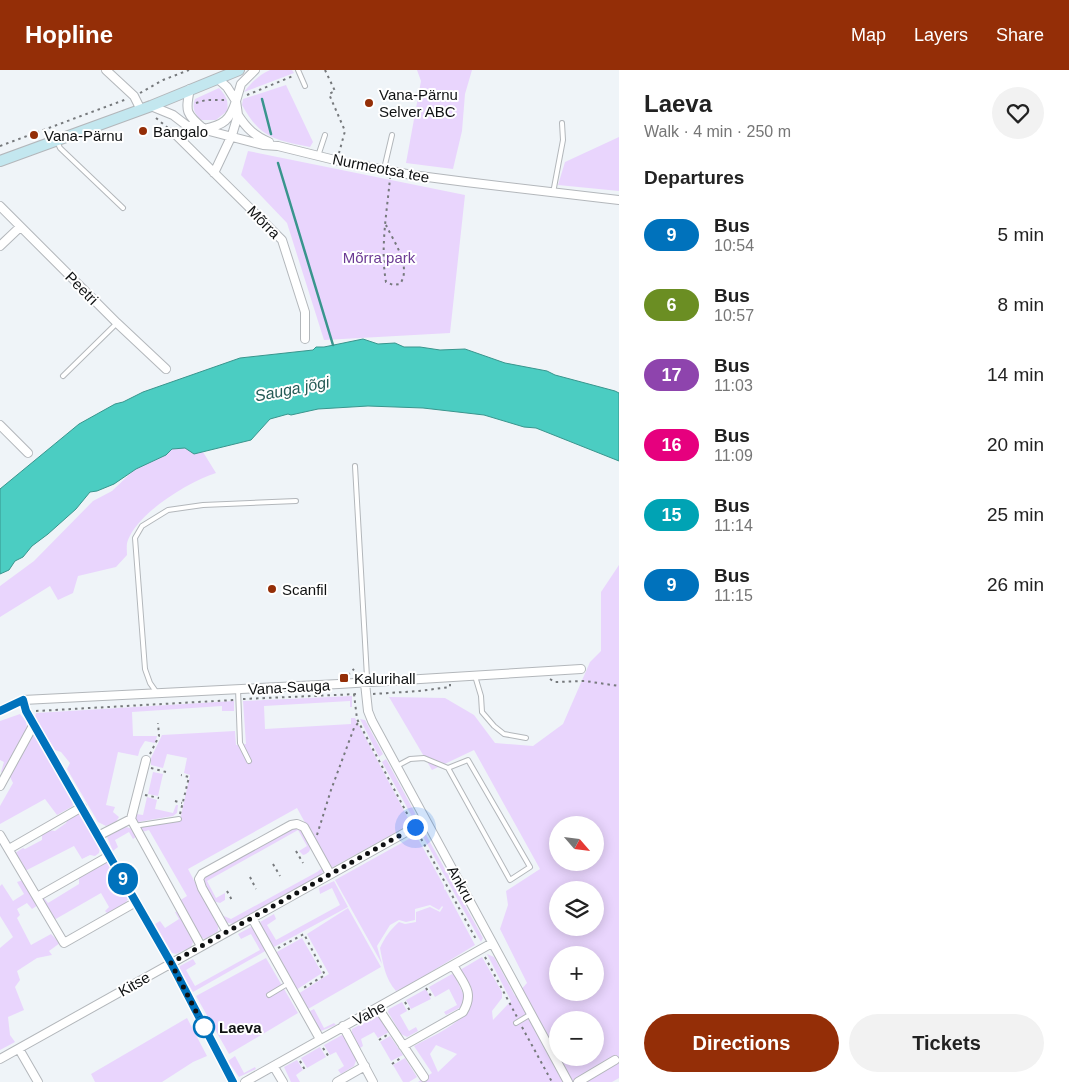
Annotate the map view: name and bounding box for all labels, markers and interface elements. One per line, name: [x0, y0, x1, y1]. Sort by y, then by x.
text: Hopline: [25, 21, 113, 48]
text: Map: [851, 25, 886, 45]
text: Layers: [914, 25, 968, 45]
text: Share: [996, 25, 1044, 45]
place label: Vana-Pärnu Selver ABC: [379, 86, 458, 120]
button: heart: [992, 87, 1044, 139]
text: Laeva: [644, 90, 712, 117]
marker: Vana-Pärnu Selver ABC: [363, 97, 375, 109]
place label: Bangalo: [153, 123, 208, 140]
text: Walk · 4 min · 250 m: [644, 123, 791, 140]
marker: Bangalo: [137, 125, 149, 137]
place label: Vana-Pärnu: [44, 127, 123, 144]
marker: Vana-Pärnu: [28, 129, 40, 141]
street label: Nurmeotsa tee: [331, 150, 431, 186]
text: Departures: [644, 167, 744, 188]
street label: Mõrra: [244, 202, 284, 242]
text: Bus: [714, 215, 750, 236]
text: 5 min: [998, 224, 1044, 245]
text: 9: [666, 225, 677, 245]
text: 10:54: [714, 237, 754, 254]
park label: Mõrra park: [343, 249, 416, 266]
street label: Peetri: [62, 268, 102, 308]
text: Bus: [714, 285, 750, 306]
text: 8 min: [998, 294, 1044, 315]
text: 6: [666, 295, 677, 315]
text: 10:57: [714, 307, 754, 324]
text: Bus: [714, 355, 750, 376]
text: 14 min: [987, 364, 1044, 385]
text: 17: [661, 365, 682, 385]
water label: Sauga jõgi: [253, 373, 331, 405]
text: 11:03: [714, 377, 753, 394]
text: Bus: [714, 425, 750, 446]
text: 20 min: [987, 434, 1044, 455]
text: 16: [661, 435, 682, 455]
text: 11:09: [714, 447, 753, 464]
text: Bus: [714, 495, 750, 516]
text: 25 min: [987, 504, 1044, 525]
text: 15: [661, 505, 682, 525]
text: 11:14: [714, 517, 753, 534]
text: Bus: [714, 565, 750, 586]
text: 26 min: [987, 574, 1044, 595]
text: 9: [666, 575, 677, 595]
place label: Scanfil: [282, 581, 327, 598]
marker: Scanfil: [266, 583, 278, 595]
text: 11:15: [714, 587, 753, 604]
place label: Kalurihall: [354, 670, 416, 687]
marker: Kalurihall: [338, 672, 350, 684]
street label: Vana-Sauga: [247, 676, 331, 698]
your location: [403, 815, 428, 840]
north arrow: [549, 816, 604, 871]
map controls: [549, 816, 604, 1066]
line badge: 9: [107, 863, 139, 895]
street label: Ankru: [444, 863, 478, 905]
text: 9: [118, 869, 128, 889]
button: layers: [549, 881, 604, 936]
button: +: [549, 946, 604, 1001]
street label: Kitse: [115, 968, 153, 1000]
street label: Vahe: [350, 998, 388, 1028]
button: −: [549, 1011, 604, 1066]
button: Directions: [644, 1014, 839, 1072]
button: Tickets: [849, 1014, 1044, 1072]
marker: Laeva: [193, 1016, 215, 1038]
place label: Laeva: [219, 1019, 262, 1036]

